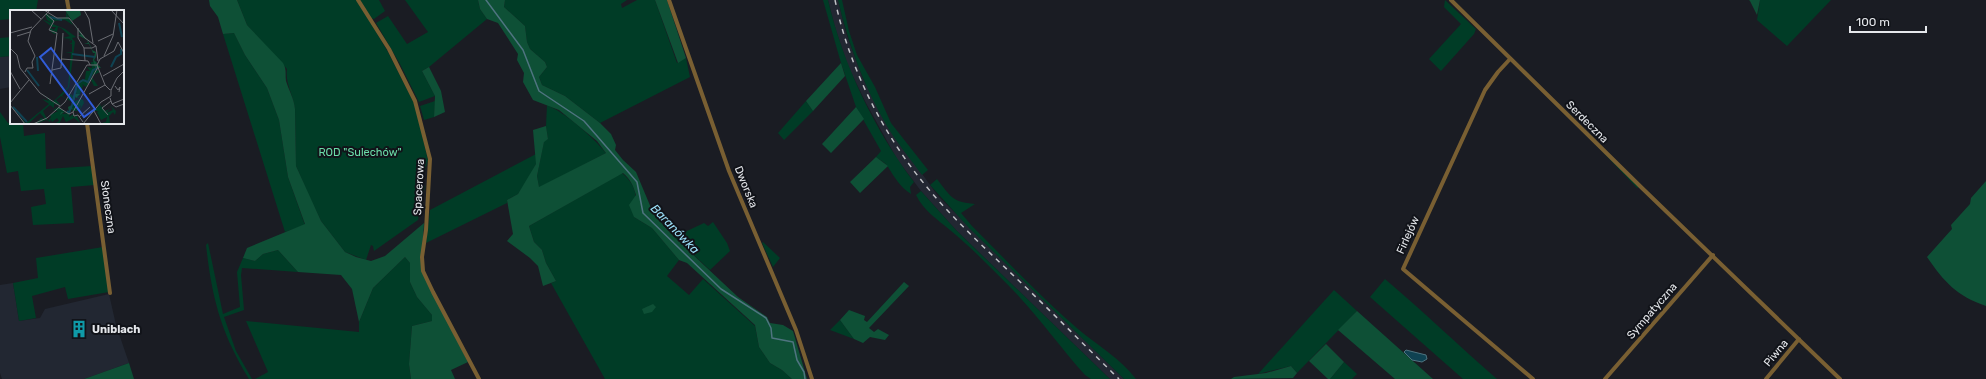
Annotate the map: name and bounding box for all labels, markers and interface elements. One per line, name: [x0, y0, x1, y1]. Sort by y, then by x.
scale bar: [1850, 8, 1926, 34]
inset map: [10, 10, 124, 124]
text: 100 m: [1856, 15, 1890, 29]
street label: Serdeczna: [1563, 98, 1611, 146]
park label: ROD "Sulechów": [318, 146, 402, 159]
street label: Spacerowa: [411, 158, 427, 216]
street label: Dworska: [732, 164, 760, 210]
street label: Słoneczna: [98, 180, 118, 234]
water label: Baranówka: [648, 201, 702, 257]
street label: Firlejów: [1394, 214, 1422, 256]
street label: Sympatyczna: [1624, 280, 1680, 342]
building icon: Uniblach: [69, 319, 89, 339]
place label: Uniblach: [92, 323, 140, 336]
street label: Piwna: [1761, 337, 1791, 369]

